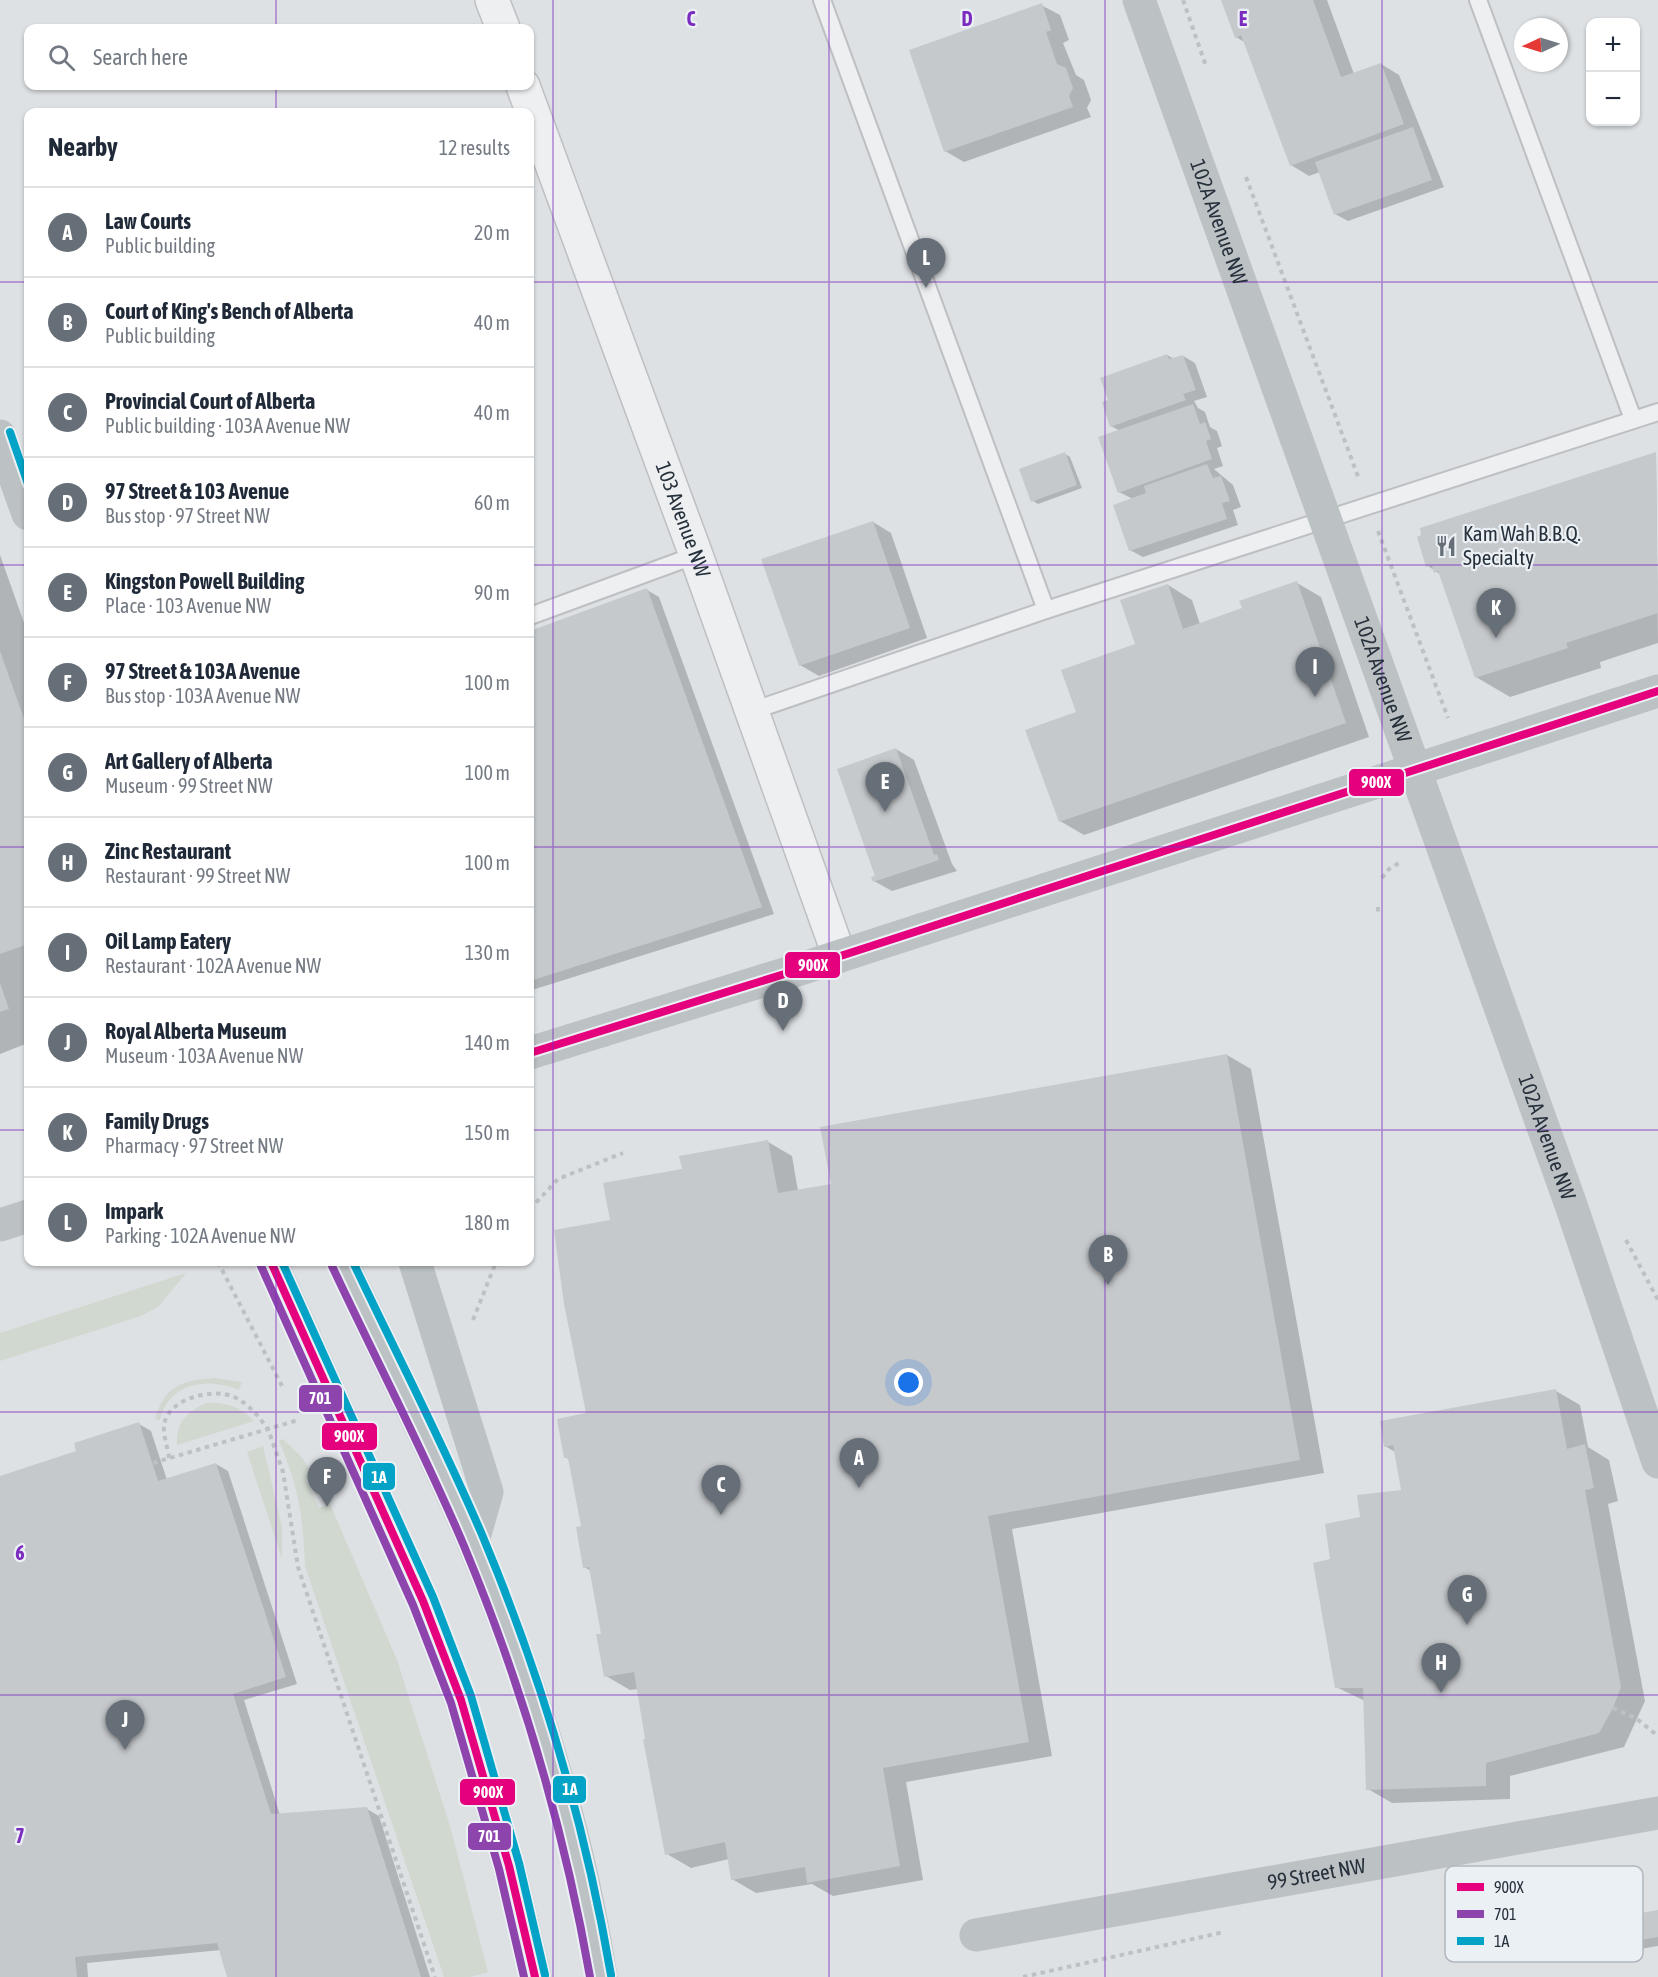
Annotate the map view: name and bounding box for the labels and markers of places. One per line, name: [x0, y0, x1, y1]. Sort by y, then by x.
pin: L: [906, 238, 946, 288]
place label: Kam Wah B.B.Q. Specialty: [1463, 521, 1581, 569]
restaurant icon: Kam Wah B.B.Q. Specialty: [1434, 534, 1458, 558]
pin: K: [1476, 588, 1516, 638]
pin: I: [1296, 648, 1334, 697]
pin: E: [866, 762, 904, 812]
pin: D: [764, 982, 802, 1031]
pin: B: [1088, 1236, 1128, 1285]
pin: A: [840, 1438, 878, 1488]
pin: F: [308, 1458, 346, 1507]
pin: C: [702, 1466, 740, 1515]
pin: G: [1448, 1576, 1486, 1625]
pin: H: [1422, 1644, 1460, 1693]
pin: J: [106, 1700, 144, 1750]

